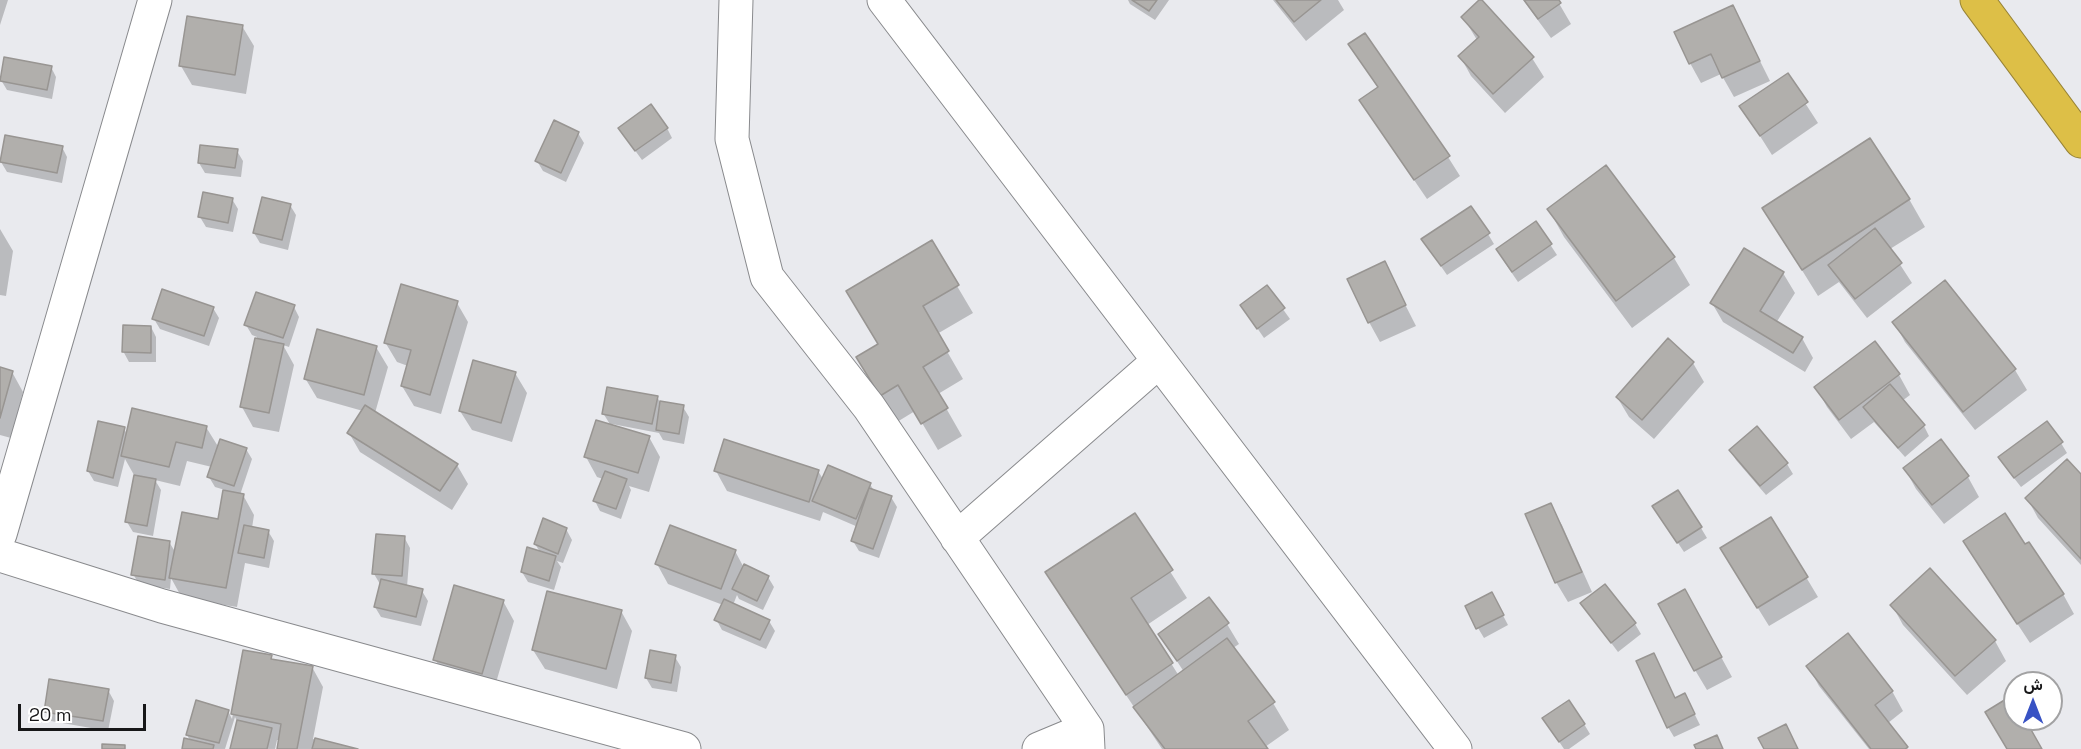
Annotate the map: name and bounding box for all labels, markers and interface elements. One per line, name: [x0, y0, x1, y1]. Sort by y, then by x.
north arrow: [2003, 671, 2063, 731]
text: ش: [2023, 674, 2043, 695]
scale bar: [21, 692, 148, 730]
text: 20 m: [29, 703, 72, 726]

